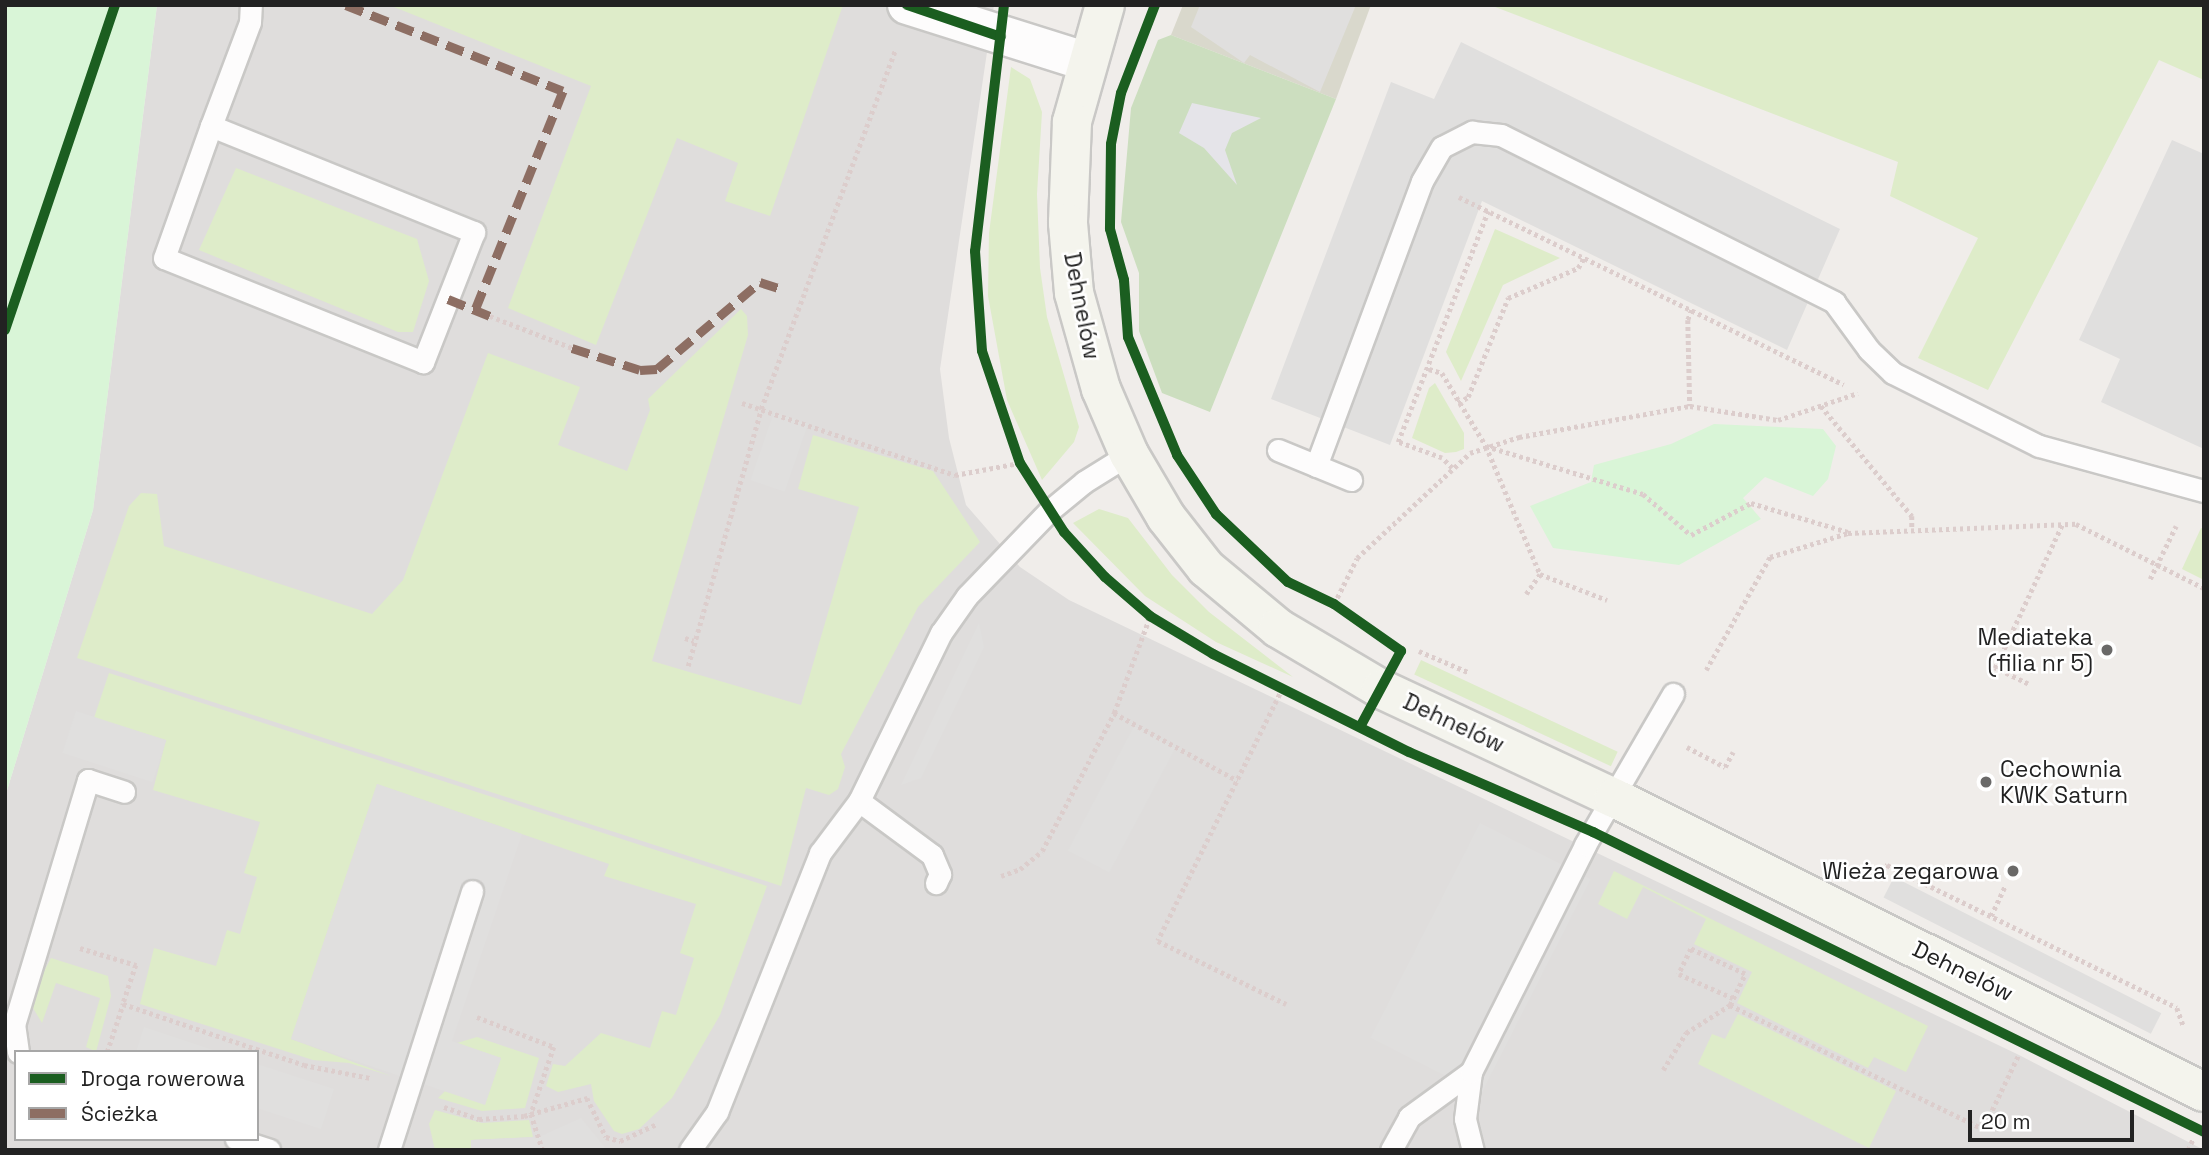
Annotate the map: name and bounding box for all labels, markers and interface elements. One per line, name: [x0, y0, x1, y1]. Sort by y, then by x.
street label: Dehnelów: [1058, 250, 1106, 362]
place label: Mediateka (filia nr 5): [1977, 623, 2093, 677]
marker: Mediateka (filia nr 5): [2099, 642, 2115, 658]
street label: Dehnelów: [1399, 688, 1509, 758]
place label: Cechownia KWK Saturn: [2000, 755, 2128, 809]
marker: Cechownia KWK Saturn: [1978, 774, 1994, 790]
place label: Wieża zegarowa: [1822, 857, 1999, 885]
marker: Wieża zegarowa: [2005, 863, 2021, 879]
street label: Dehnelów: [1908, 935, 2018, 1007]
legend: [14, 1050, 259, 1141]
text: Droga rowerowa: [81, 1065, 245, 1092]
scale bar: [1971, 1096, 2137, 1140]
text: Ścieżka: [81, 1100, 158, 1127]
text: 20 m: [1981, 1108, 2031, 1135]

